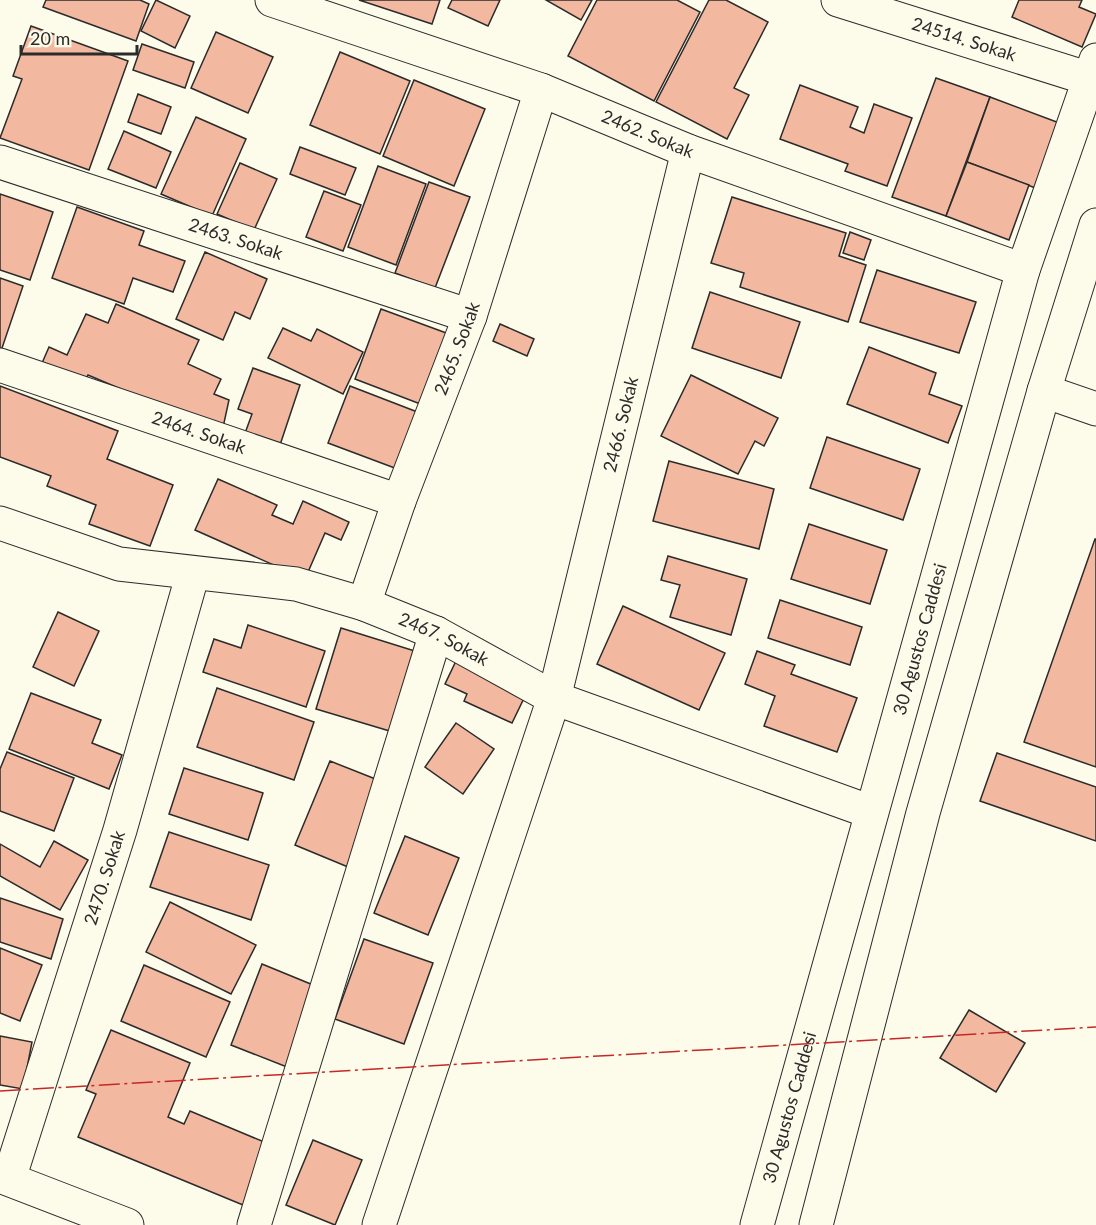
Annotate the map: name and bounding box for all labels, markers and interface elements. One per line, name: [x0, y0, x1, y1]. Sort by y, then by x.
street label: 24514. Sokak: [909, 12, 1020, 65]
scale bar: [21, 18, 136, 56]
text: 20 m: [30, 27, 70, 49]
street label: 2462. Sokak: [599, 104, 698, 162]
street label: 2463. Sokak: [186, 213, 287, 264]
street label: 2465. Sokak: [429, 298, 484, 398]
street label: 2466. Sokak: [598, 373, 643, 474]
street label: 2464. Sokak: [149, 406, 250, 458]
street label: 30 Agustos Caddesi: [888, 561, 951, 717]
street label: 2467. Sokak: [396, 607, 494, 670]
street label: 2470. Sokak: [79, 827, 129, 928]
street label: 30 Agustos Caddesi: [757, 1029, 820, 1185]

